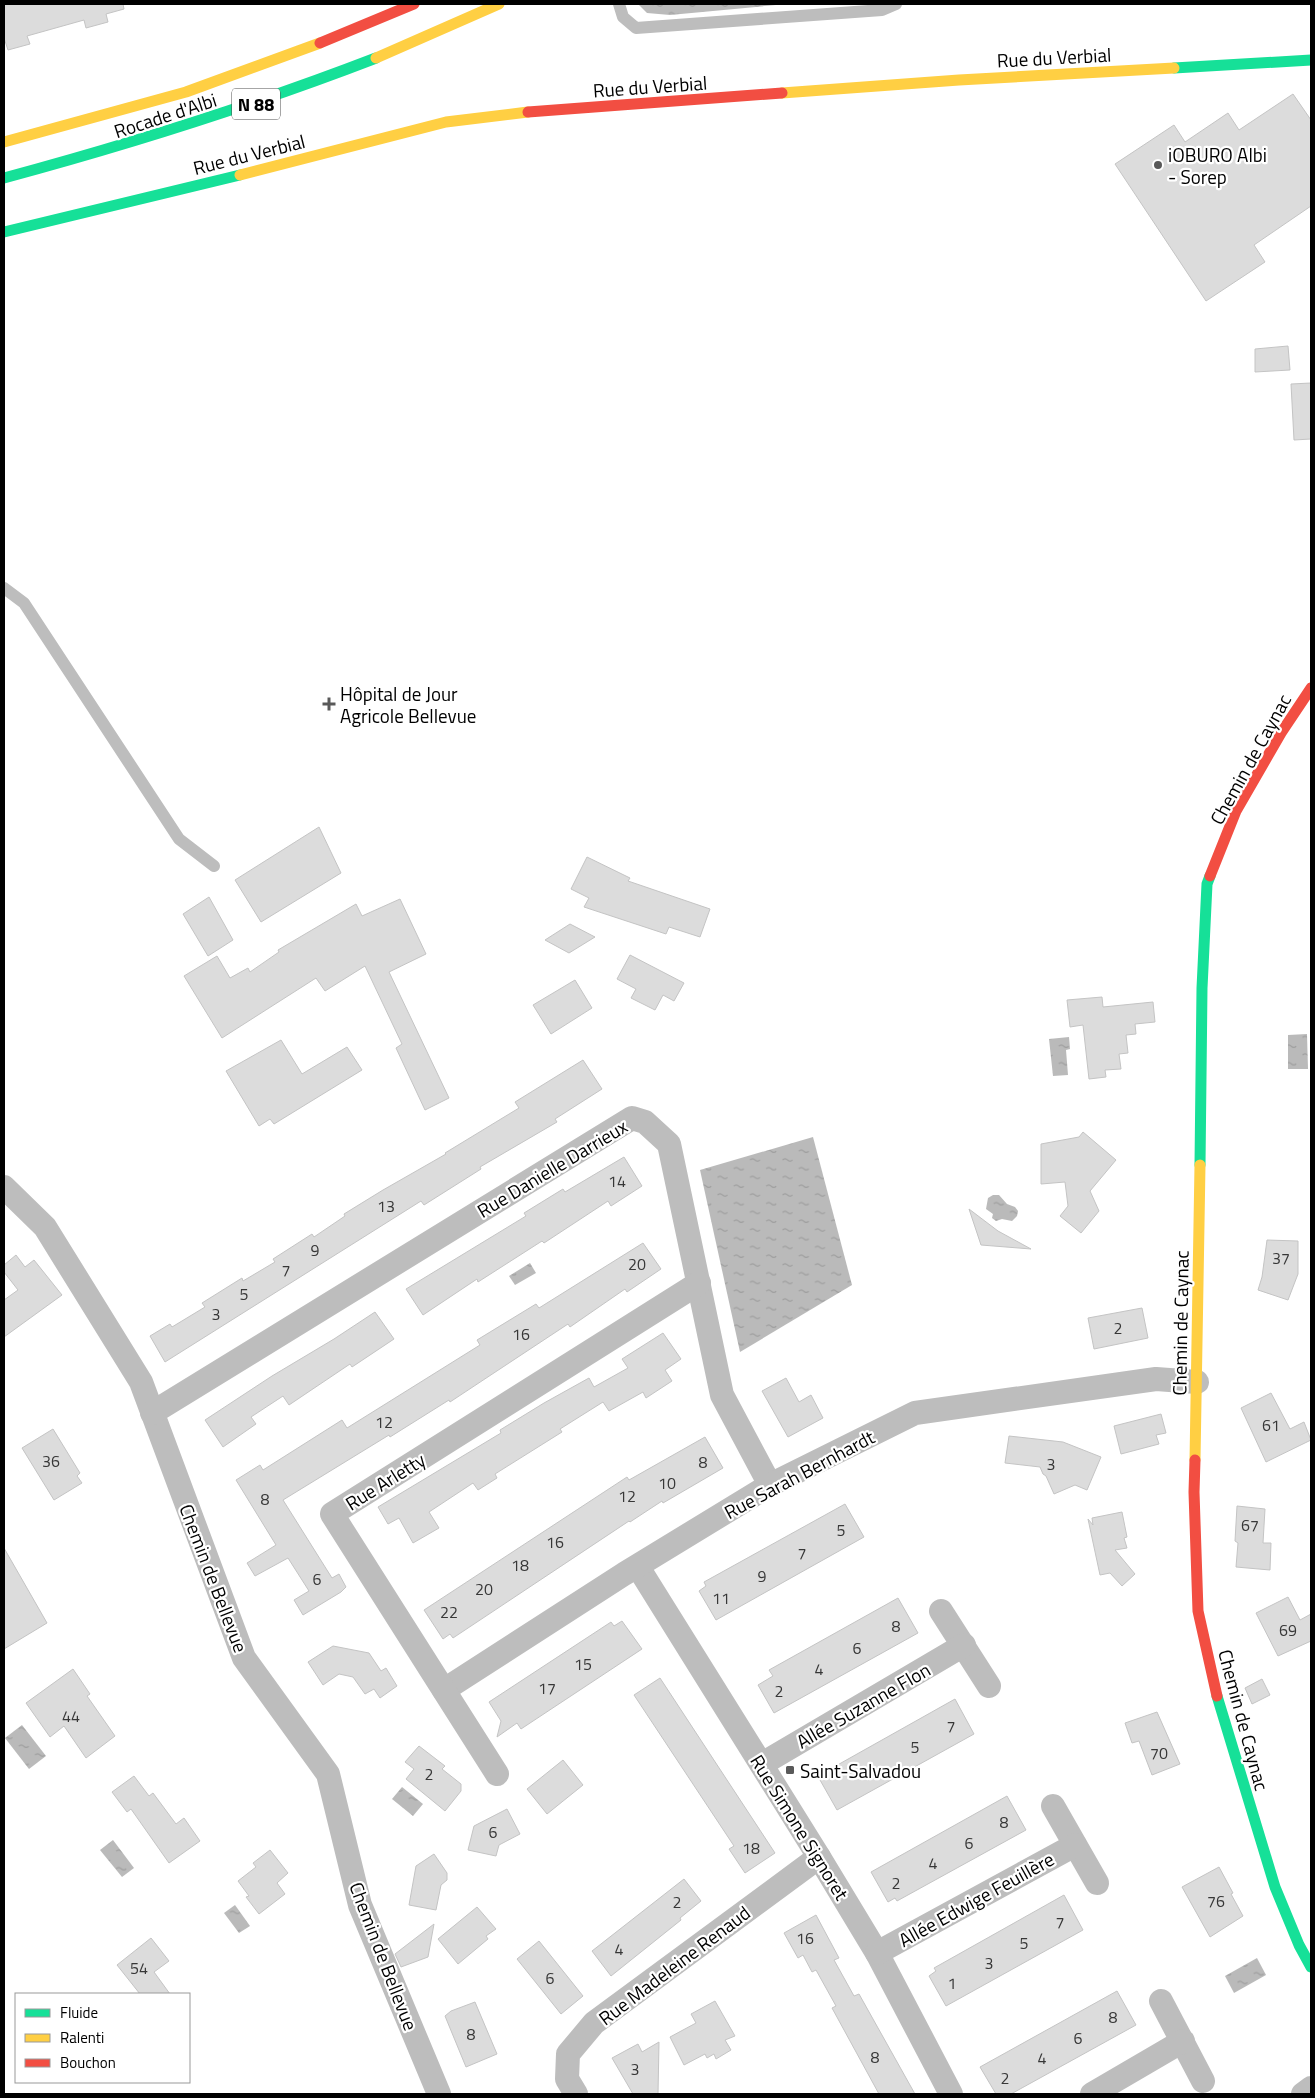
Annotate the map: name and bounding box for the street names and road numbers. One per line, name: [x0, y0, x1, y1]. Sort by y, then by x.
street label: Rue du Verbial: [996, 40, 1112, 74]
street label: Rue du Verbial: [592, 68, 708, 104]
street label: Rocade d'Albi: [110, 85, 220, 145]
road number: N 88: [232, 88, 280, 120]
street label: Rue du Verbial: [190, 126, 308, 182]
street label: Chemin de Caynac: [1202, 688, 1298, 830]
street label: Rue Danielle Darrieux: [471, 1111, 633, 1225]
street label: Chemin de Caynac: [1164, 1250, 1196, 1396]
street label: Rue Sarah Bernhardt: [719, 1422, 880, 1526]
street label: Rue Arletty: [339, 1445, 431, 1517]
street label: Chemin de Bellevue: [172, 1500, 256, 1656]
street label: Chemin de Caynac: [1211, 1646, 1277, 1794]
street label: Allée Suzanne Flon: [790, 1655, 936, 1755]
street label: Rue Simone Signoret: [743, 1749, 857, 1906]
street label: Allée Edwige Feuillère: [893, 1844, 1059, 1954]
street label: Chemin de Bellevue: [342, 1878, 426, 2034]
street label: Rue Madeleine Renaud: [592, 1898, 756, 2032]

